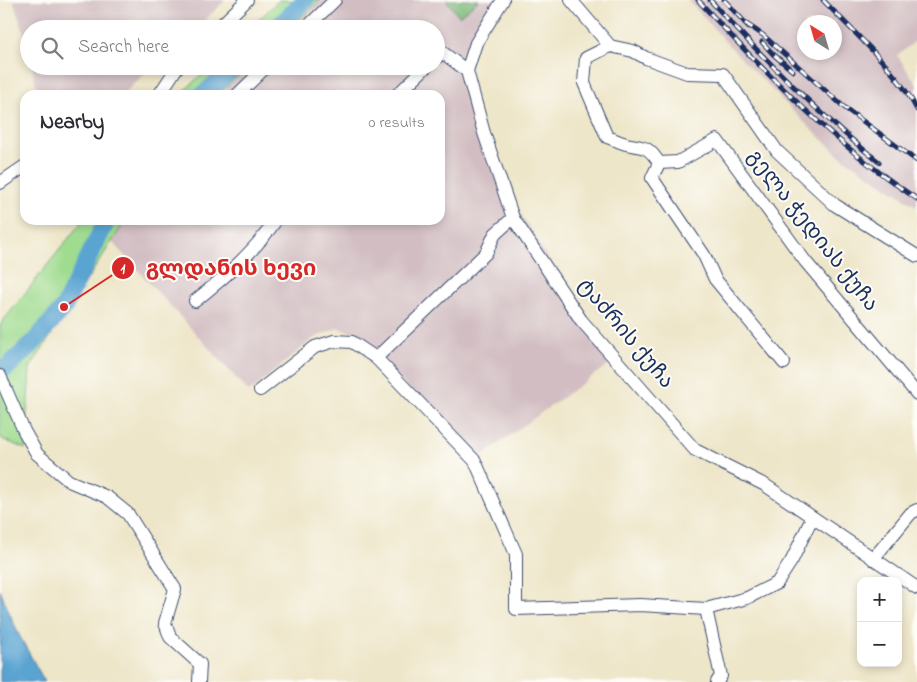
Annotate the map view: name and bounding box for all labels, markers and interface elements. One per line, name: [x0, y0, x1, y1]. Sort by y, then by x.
north arrow: [797, 15, 842, 60]
search box: [20, 20, 445, 75]
icon: search: [38, 34, 66, 62]
text: Search here: [78, 34, 169, 61]
text: Nearby: [40, 108, 104, 138]
text: 0 results: [369, 111, 425, 135]
street label: გელა ჭედიას ქუჩა: [739, 144, 885, 318]
callout: გლდანის ხევი: [110, 249, 326, 286]
text: გლდანის ხევი: [146, 254, 316, 286]
text: 1: [121, 258, 126, 280]
street label: ტაძრის ქუჩა: [570, 272, 680, 396]
map controls: [857, 577, 902, 667]
button: +: [857, 577, 902, 622]
button: −: [857, 622, 902, 667]

